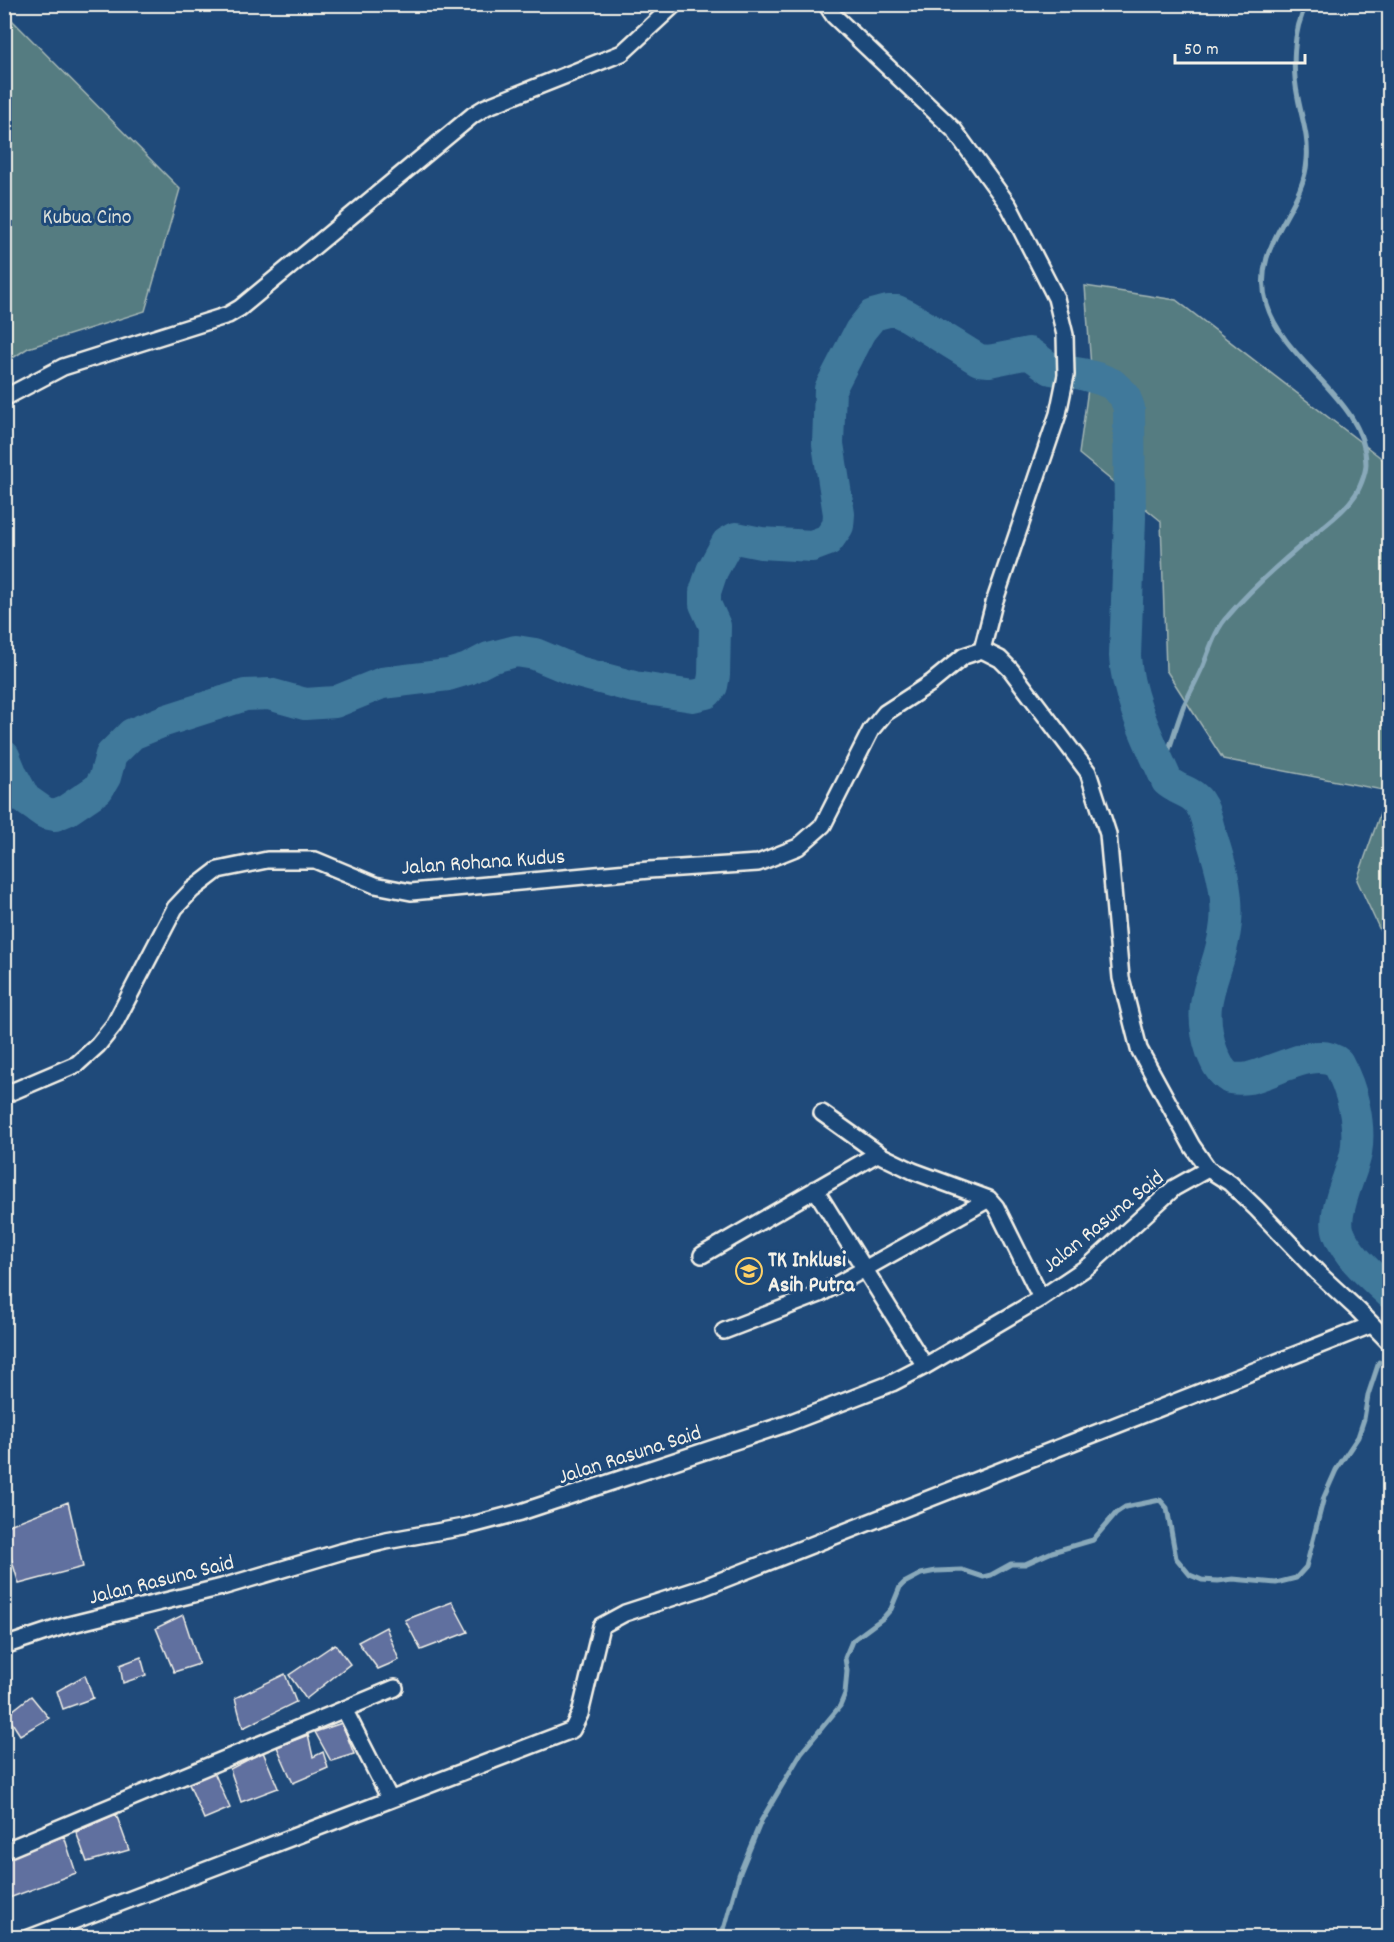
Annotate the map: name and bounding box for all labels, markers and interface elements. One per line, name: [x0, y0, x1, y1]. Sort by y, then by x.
scale bar: [1175, 27, 1306, 65]
text: 50 m: [1184, 38, 1219, 63]
park label: Kubua Cino: [43, 203, 131, 234]
street label: Jalan Rohana Kudus: [400, 842, 566, 885]
street label: Jalan Rasuna Said: [1037, 1164, 1172, 1282]
place label: TK Inklusi Asih Putra: [768, 1246, 855, 1302]
school or university icon: TK Inklusi Asih Putra: [734, 1256, 764, 1286]
street label: Jalan Rasuna Said: [555, 1419, 706, 1494]
street label: Jalan Rasuna Said: [86, 1548, 238, 1614]

